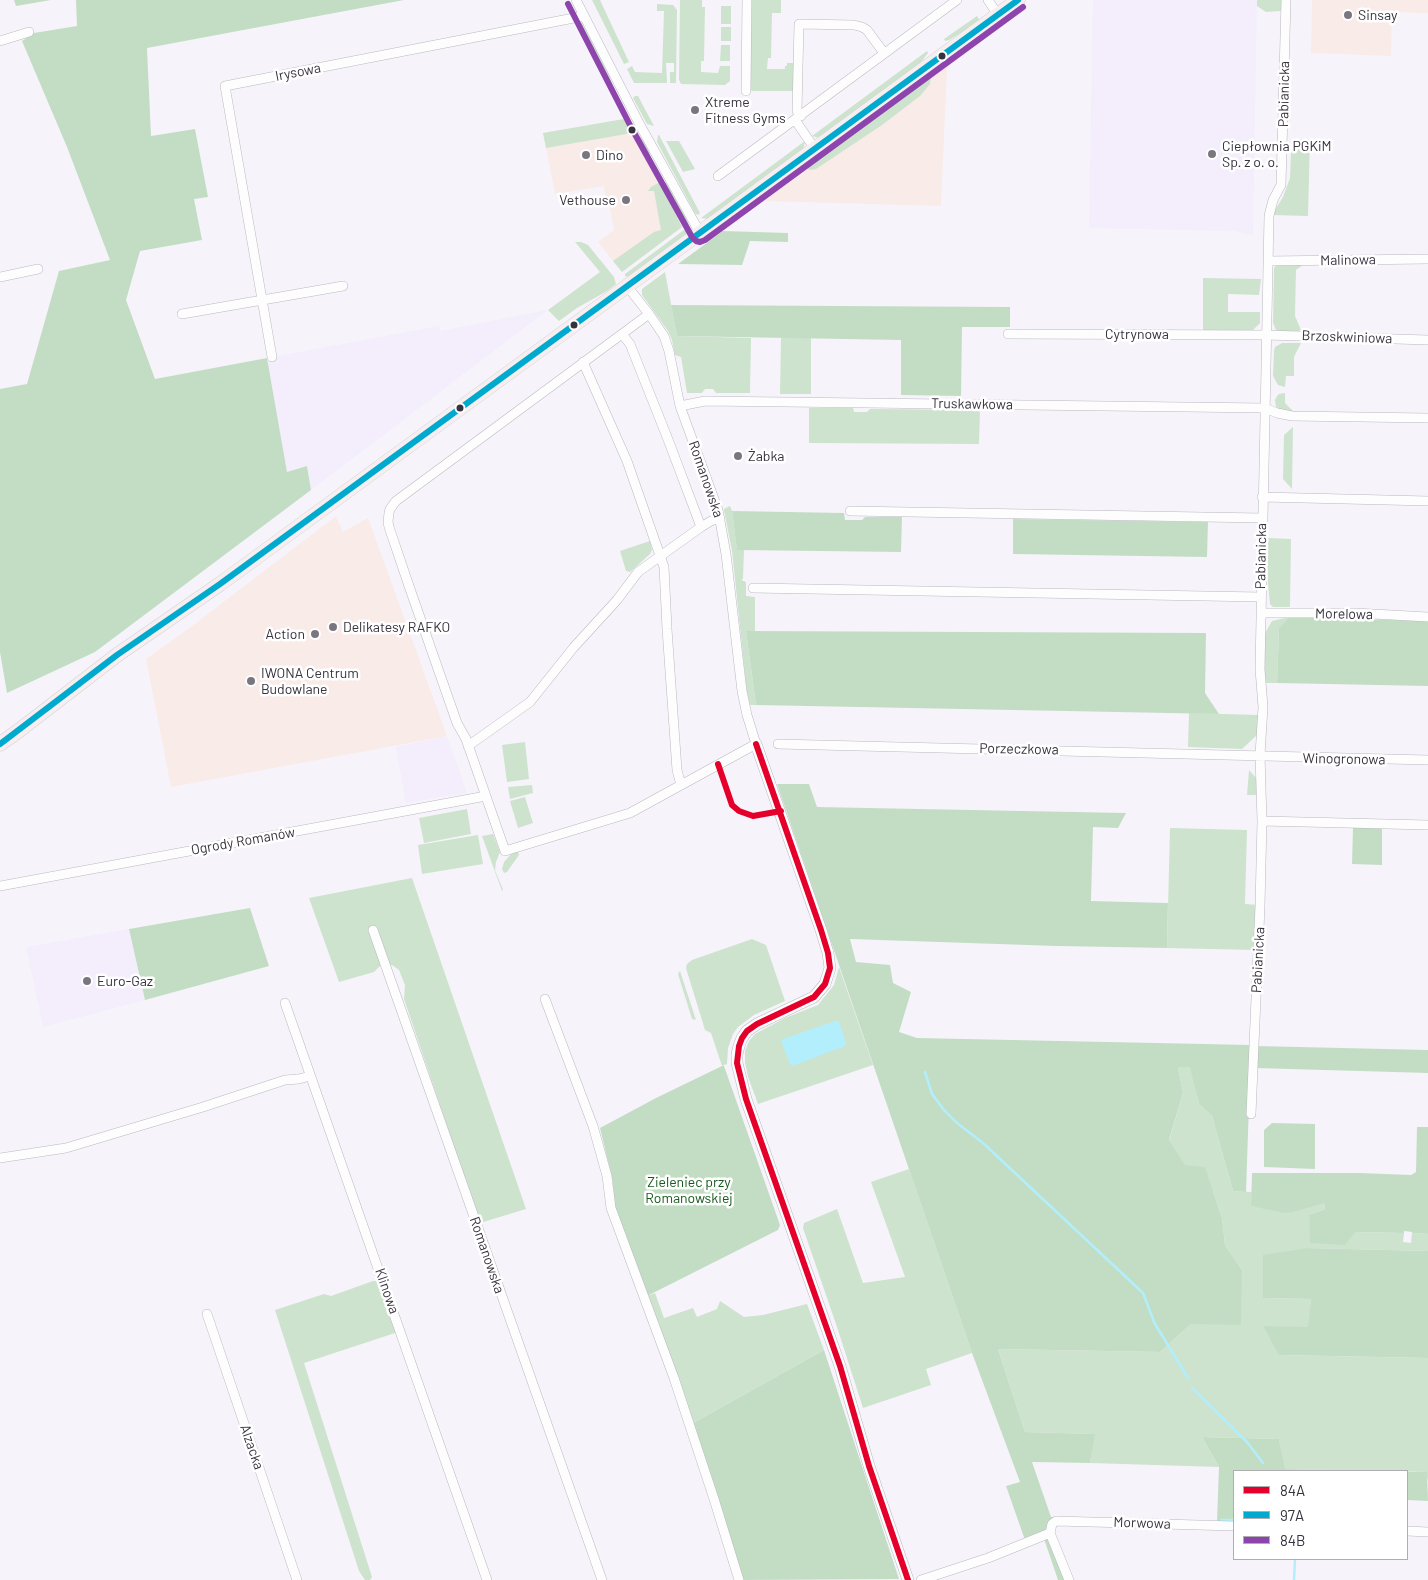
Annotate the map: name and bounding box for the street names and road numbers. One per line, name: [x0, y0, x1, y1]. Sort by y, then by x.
street label: Irysowa: [274, 59, 322, 85]
street label: Pabianicka: [1275, 61, 1293, 127]
street label: Malinowa: [1320, 251, 1376, 269]
street label: Cytrynowa: [1105, 326, 1169, 342]
street label: Brzoskwiniowa: [1301, 327, 1393, 347]
street label: Truskawkowa: [931, 395, 1013, 413]
street label: Romanowska: [685, 438, 727, 520]
street label: Pabianicka: [1252, 523, 1270, 589]
street label: Morelowa: [1315, 605, 1373, 623]
street label: Porzeczkowa: [979, 740, 1059, 758]
street label: Winogronowa: [1302, 750, 1386, 768]
street label: Ogrody Romanów: [190, 824, 296, 858]
street label: Pabianicka: [1248, 927, 1268, 993]
street label: Romanowska: [466, 1214, 508, 1296]
street label: Klinowa: [371, 1266, 403, 1316]
street label: Alzacka: [237, 1422, 267, 1472]
street label: Morwowa: [1113, 1514, 1171, 1532]

